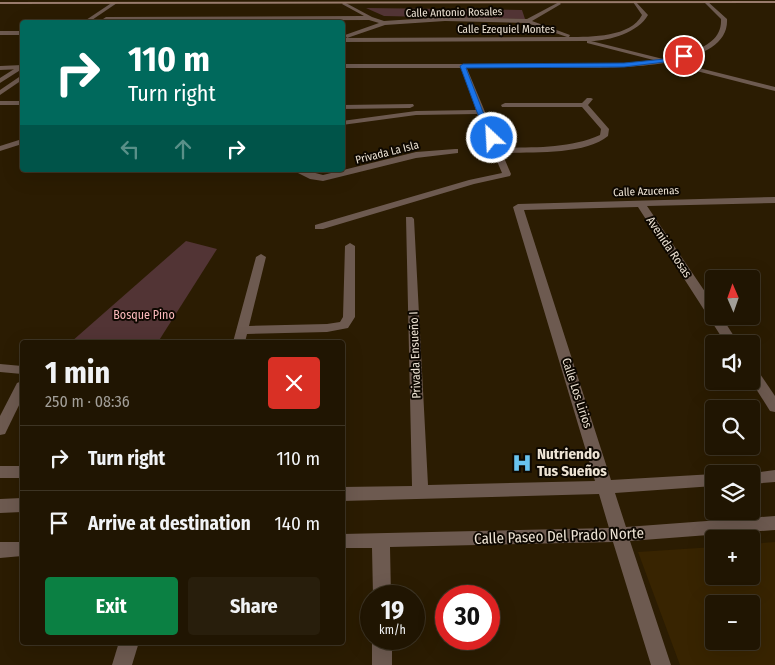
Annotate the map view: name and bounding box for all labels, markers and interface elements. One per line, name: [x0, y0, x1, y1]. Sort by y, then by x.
street label: Calle Antonio Rosales: [406, 5, 503, 20]
street label: Calle Ezequiel Montes: [457, 23, 555, 36]
pin: [663, 35, 705, 77]
text: 110 m: [128, 38, 210, 80]
icon: right: [45, 40, 110, 105]
icon: arrive: [670, 42, 698, 70]
text: Turn right: [128, 80, 216, 107]
position arrow: [465, 111, 517, 163]
icon: left: [116, 135, 144, 163]
icon: ahead: [169, 135, 197, 163]
icon: right: [222, 135, 250, 163]
street label: Privada La Isla: [354, 138, 420, 167]
street label: Calle Azucenas: [613, 184, 680, 199]
street label: Avenida Rosas: [643, 214, 695, 280]
north arrow: [705, 270, 760, 325]
map controls: [705, 270, 760, 650]
park label: Bosque Pino: [113, 308, 175, 322]
street label: Privada Ensueño I: [406, 311, 424, 399]
button: sound: [705, 335, 760, 390]
text: 1 min: [45, 355, 110, 391]
street label: Calle Los Lirios: [559, 356, 595, 430]
button: close: [268, 357, 320, 409]
text: 250 m · 08:36: [45, 392, 130, 411]
button: search: [705, 400, 760, 455]
icon: right: [45, 444, 73, 472]
place label: Nutriendo Tus Sueños: [537, 445, 607, 480]
text: Turn right: [88, 447, 165, 470]
text: 110 m: [276, 447, 320, 470]
hospital icon: Nutriendo Tus Sueños: [511, 452, 533, 474]
button: layers: [705, 465, 760, 520]
icon: arrive: [45, 509, 73, 537]
text: Arrive at destination: [88, 512, 251, 535]
text: 140 m: [274, 512, 320, 535]
street label: Calle Paseo Del Prado Norte: [474, 524, 644, 548]
button: +: [705, 530, 760, 585]
button: Exit: [45, 577, 178, 635]
button: Share: [188, 577, 320, 635]
speed limit sign: 30: [435, 585, 500, 650]
button: −: [705, 595, 760, 650]
text: 19: [381, 596, 404, 626]
text: km/h: [379, 623, 406, 637]

